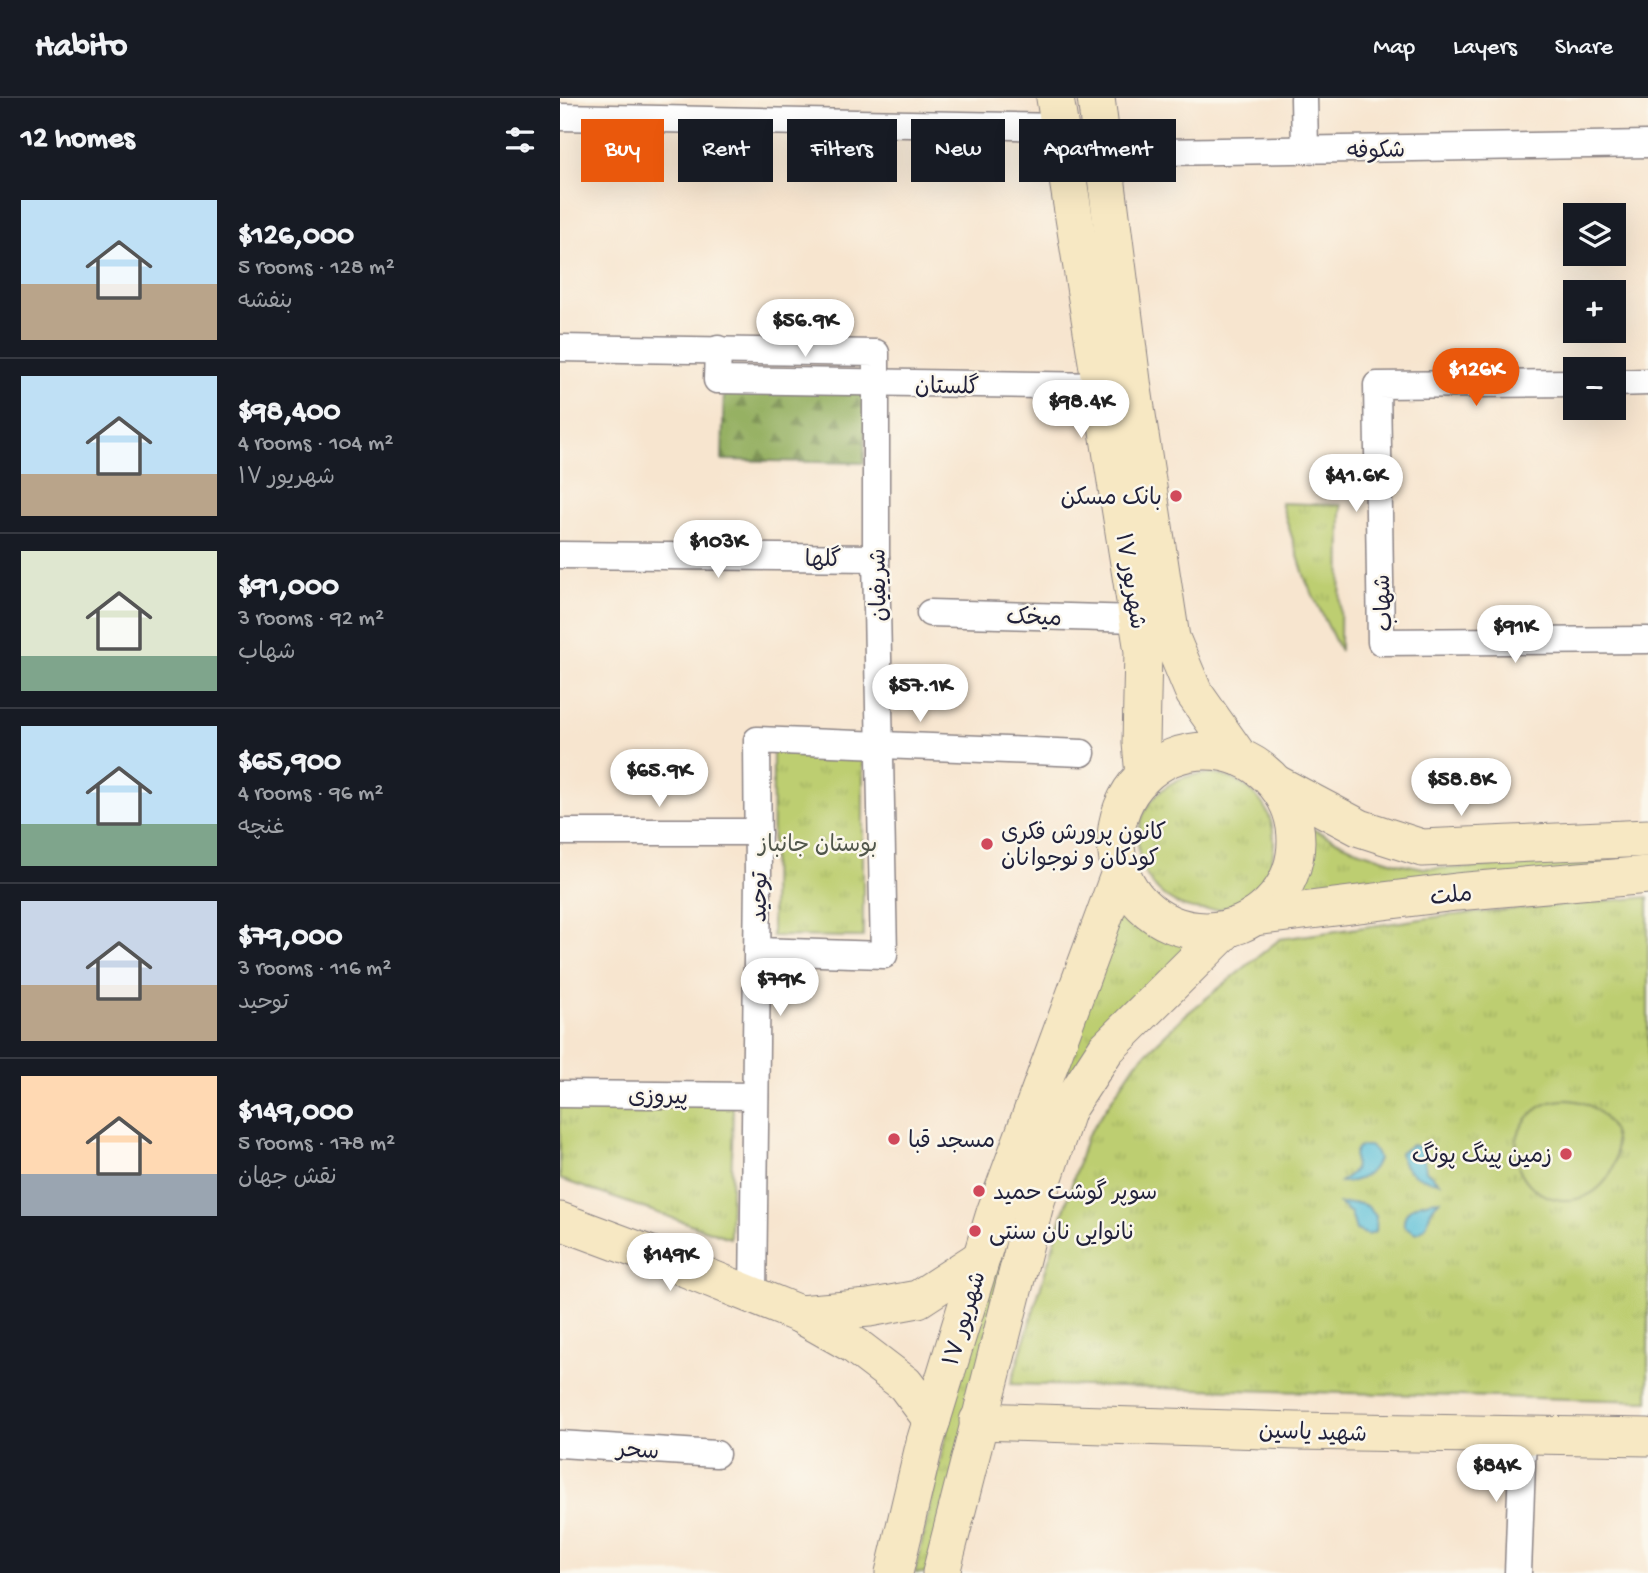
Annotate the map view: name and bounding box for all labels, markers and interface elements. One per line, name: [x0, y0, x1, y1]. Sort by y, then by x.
text: Habito: [35, 29, 127, 67]
text: Map: [1373, 34, 1415, 63]
text: Layers: [1453, 34, 1517, 63]
text: Share: [1555, 34, 1613, 63]
chip: Buy: [581, 119, 664, 182]
chip: Rent: [678, 119, 773, 182]
chip: Filters: [787, 119, 897, 182]
chip: New: [911, 119, 1005, 182]
chip: Apartment: [1019, 119, 1176, 182]
icon: filters: [501, 121, 539, 159]
text: 12 homes: [21, 123, 134, 158]
street label: شکوفه: [1347, 138, 1405, 167]
map controls: [1563, 203, 1626, 420]
button: layers: [1563, 203, 1626, 266]
text: $126,000: [238, 220, 354, 255]
icon: home: [77, 228, 161, 312]
text: 5 rooms · 128 m²: [238, 255, 395, 282]
button: +: [1563, 280, 1626, 343]
text: بنفشه: [238, 289, 293, 316]
pin: $56.9K: [748, 300, 862, 359]
text: $56.9K: [772, 308, 838, 335]
pin: $126K: [1427, 348, 1525, 408]
text: $126K: [1448, 357, 1504, 384]
button: −: [1563, 357, 1626, 420]
street label: گلستان: [915, 371, 980, 403]
pin: $98.4K: [1024, 380, 1138, 440]
text: $98.4K: [1048, 389, 1114, 416]
text: $98,400: [238, 396, 341, 431]
icon: home: [77, 404, 161, 488]
text: 4 rooms · 104 m²: [238, 431, 393, 458]
pin: $41.6K: [1299, 454, 1413, 514]
text: $41.6K: [1325, 463, 1387, 490]
text: ۱۷ شهریور: [238, 465, 335, 492]
place label: بانک مسکن: [1061, 486, 1162, 513]
marker: بانک مسکن: [1168, 488, 1184, 504]
pin: $103K: [669, 520, 767, 580]
text: $103K: [689, 529, 747, 556]
street label: ۱۷ شهریور: [1108, 531, 1149, 632]
street label: گلها: [805, 545, 841, 575]
street label: شریفیان: [866, 548, 895, 622]
text: $91,000: [238, 571, 339, 606]
street label: شهاب: [1371, 573, 1400, 632]
icon: home: [77, 579, 161, 663]
street label: میخک: [1006, 605, 1062, 634]
text: 3 rooms · 92 m²: [238, 606, 384, 633]
pin: $91K: [1474, 606, 1556, 665]
text: $91K: [1493, 614, 1537, 641]
text: شهاب: [238, 640, 296, 667]
pin: $57.1K: [863, 664, 977, 724]
text: $57.1K: [888, 673, 952, 700]
text: $65,900: [238, 746, 341, 781]
pin: $65.9K: [602, 750, 716, 809]
icon: home: [77, 754, 161, 838]
text: $65.9K: [626, 758, 692, 785]
pin: $58.8K: [1404, 758, 1518, 818]
text: $58.8K: [1427, 767, 1495, 794]
text: 4 rooms · 96 m²: [238, 781, 383, 808]
text: غنچه: [238, 815, 285, 842]
place label: کانون پرورش فکری کودکان و نوجوانان: [1001, 821, 1166, 874]
park label: بوستان جانباز: [756, 833, 878, 860]
marker: کانون پرورش فکری کودکان و نوجوانان: [979, 836, 995, 852]
street label: توحید: [748, 871, 775, 923]
street label: ملت: [1429, 882, 1474, 913]
text: $79,000: [238, 921, 343, 956]
icon: home: [77, 929, 161, 1013]
text: 3 rooms · 116 m²: [238, 956, 391, 983]
pin: $79K: [739, 958, 821, 1018]
text: $79K: [757, 967, 803, 994]
text: توحید: [238, 990, 289, 1017]
street label: پیروزی: [628, 1084, 688, 1113]
text: $149,000: [238, 1096, 353, 1131]
icon: home: [77, 1104, 161, 1188]
place label: مسجد قبا: [908, 1129, 995, 1156]
text: 5 rooms · 178 m²: [238, 1131, 395, 1158]
marker: مسجد قبا: [886, 1131, 902, 1147]
place label: زمین پینگ پونگ: [1412, 1141, 1552, 1171]
marker: زمین پینگ پونگ: [1558, 1146, 1574, 1162]
text: نقش جهان: [238, 1165, 337, 1192]
place label: سوپر گوشت حمید: [993, 1178, 1157, 1208]
marker: سوپر گوشت حمید: [971, 1183, 987, 1199]
place label: نانوایی نان سنتی: [989, 1221, 1135, 1248]
marker: نانوایی نان سنتی: [967, 1223, 983, 1239]
pin: $149K: [621, 1234, 719, 1293]
text: $149K: [643, 1242, 697, 1269]
street label: ۱۷ شهریور: [939, 1269, 993, 1369]
street label: شهید یاسین: [1258, 1419, 1367, 1450]
street label: سحر: [614, 1437, 660, 1467]
pin: $84K: [1455, 1444, 1537, 1504]
text: $84K: [1473, 1453, 1519, 1480]

